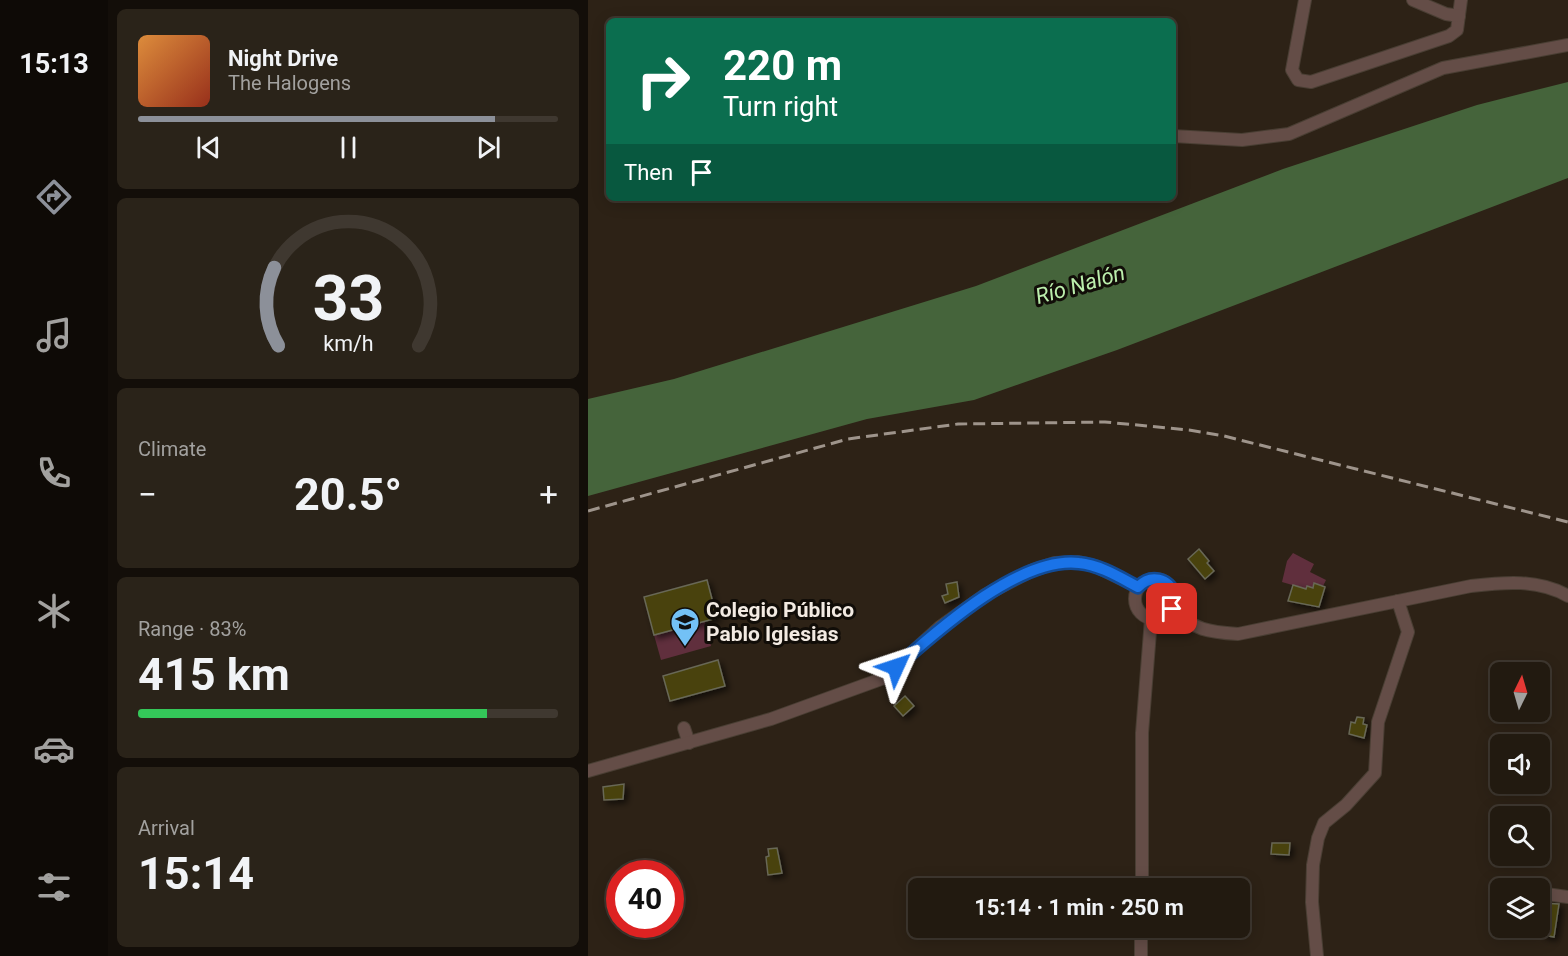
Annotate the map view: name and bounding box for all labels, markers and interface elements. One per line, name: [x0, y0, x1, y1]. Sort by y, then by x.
text: 220 m: [723, 41, 842, 90]
icon: right: [624, 42, 702, 120]
text: Night Drive: [228, 46, 338, 71]
text: 15:13: [19, 48, 89, 80]
text: The Halogens: [228, 71, 351, 95]
text: Turn right: [723, 91, 838, 123]
icon: previous: [192, 131, 225, 164]
icon: pause: [332, 131, 365, 164]
icon: next: [472, 131, 505, 164]
icon: arrive: [685, 156, 718, 189]
text: Then: [624, 160, 673, 185]
icon: directions: [33, 176, 75, 218]
water label: Río Nalón: [1032, 260, 1128, 309]
text: 33: [312, 262, 384, 335]
icon: music: [33, 314, 75, 356]
text: km/h: [323, 331, 373, 356]
text: Climate: [138, 437, 206, 461]
icon: phone: [33, 452, 75, 494]
text: 20.5°: [294, 468, 402, 521]
text: −: [138, 475, 157, 514]
text: +: [539, 475, 558, 514]
pin: [1146, 583, 1197, 634]
icon: climate: [33, 590, 75, 632]
icon: arrive: [1155, 592, 1188, 625]
place label: Colegio Público Pablo Iglesias: [706, 598, 854, 646]
school or university icon: Colegio Público Pablo Iglesias: [669, 606, 701, 648]
text: Range · 83%: [138, 617, 246, 641]
position arrow: [864, 635, 928, 699]
text: 415 km: [138, 648, 290, 701]
north arrow: [1490, 662, 1550, 722]
map controls: [1490, 662, 1550, 938]
icon: car: [33, 728, 75, 770]
button: sound: [1490, 734, 1550, 794]
button: search: [1490, 806, 1550, 866]
text: Arrival: [138, 816, 195, 840]
text: 15:14: [138, 847, 254, 900]
speed limit sign: 40: [606, 860, 684, 938]
icon: filters: [33, 866, 75, 908]
button: layers: [1490, 878, 1550, 938]
text: 15:14 · 1 min · 250 m: [974, 895, 1184, 920]

